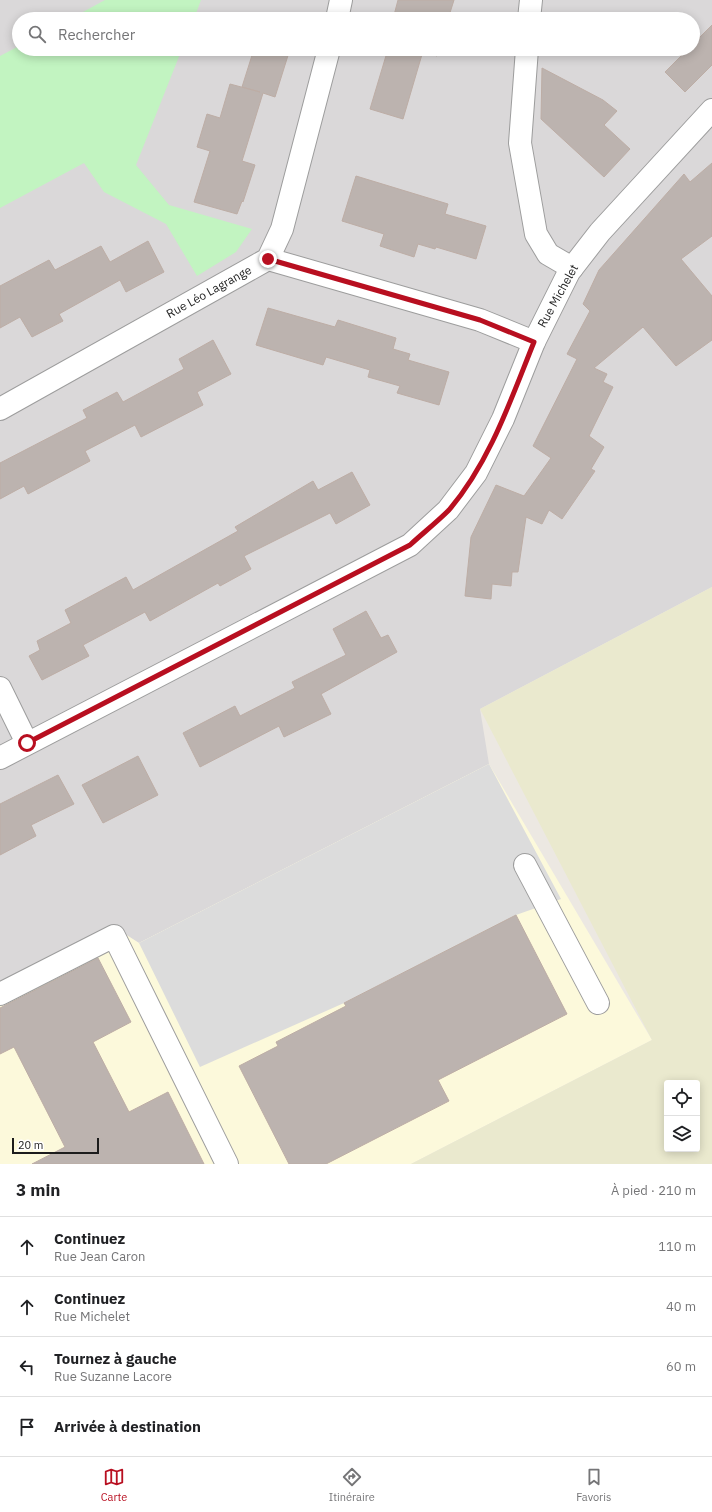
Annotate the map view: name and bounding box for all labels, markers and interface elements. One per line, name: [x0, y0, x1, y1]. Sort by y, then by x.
search box: [12, 12, 700, 56]
icon: search: [26, 23, 48, 45]
text: Rechercher: [58, 25, 135, 44]
route end: [259, 250, 277, 268]
street label: Rue Michelet: [534, 261, 581, 330]
street label: Rue Léo Lagrange: [164, 262, 254, 321]
route start: [18, 734, 36, 752]
map controls: [664, 1080, 700, 1152]
button: locate: [664, 1080, 700, 1116]
button: layers: [664, 1116, 700, 1152]
scale bar: [12, 1136, 99, 1155]
text: 20 m: [18, 1138, 43, 1152]
text: 3 min: [16, 1179, 60, 1201]
text: À pied · 210 m: [611, 1182, 696, 1199]
text: Continuez: [54, 1229, 125, 1248]
icon: ahead: [16, 1236, 38, 1258]
text: 110 m: [658, 1238, 696, 1255]
text: Rue Jean Caron: [54, 1248, 145, 1265]
text: Continuez: [54, 1289, 125, 1308]
icon: ahead: [16, 1296, 38, 1318]
text: 40 m: [666, 1298, 696, 1315]
text: Rue Michelet: [54, 1308, 130, 1325]
text: Tournez à gauche: [54, 1349, 177, 1368]
icon: left: [16, 1356, 38, 1378]
text: 60 m: [666, 1358, 696, 1375]
text: Rue Suzanne Lacore: [54, 1368, 172, 1385]
icon: arrive: [16, 1416, 38, 1438]
text: Arrivée à destination: [54, 1417, 201, 1436]
tab: Carte: [101, 1466, 127, 1504]
tab: Itinéraire: [329, 1466, 375, 1504]
tab: Favoris: [576, 1466, 611, 1504]

